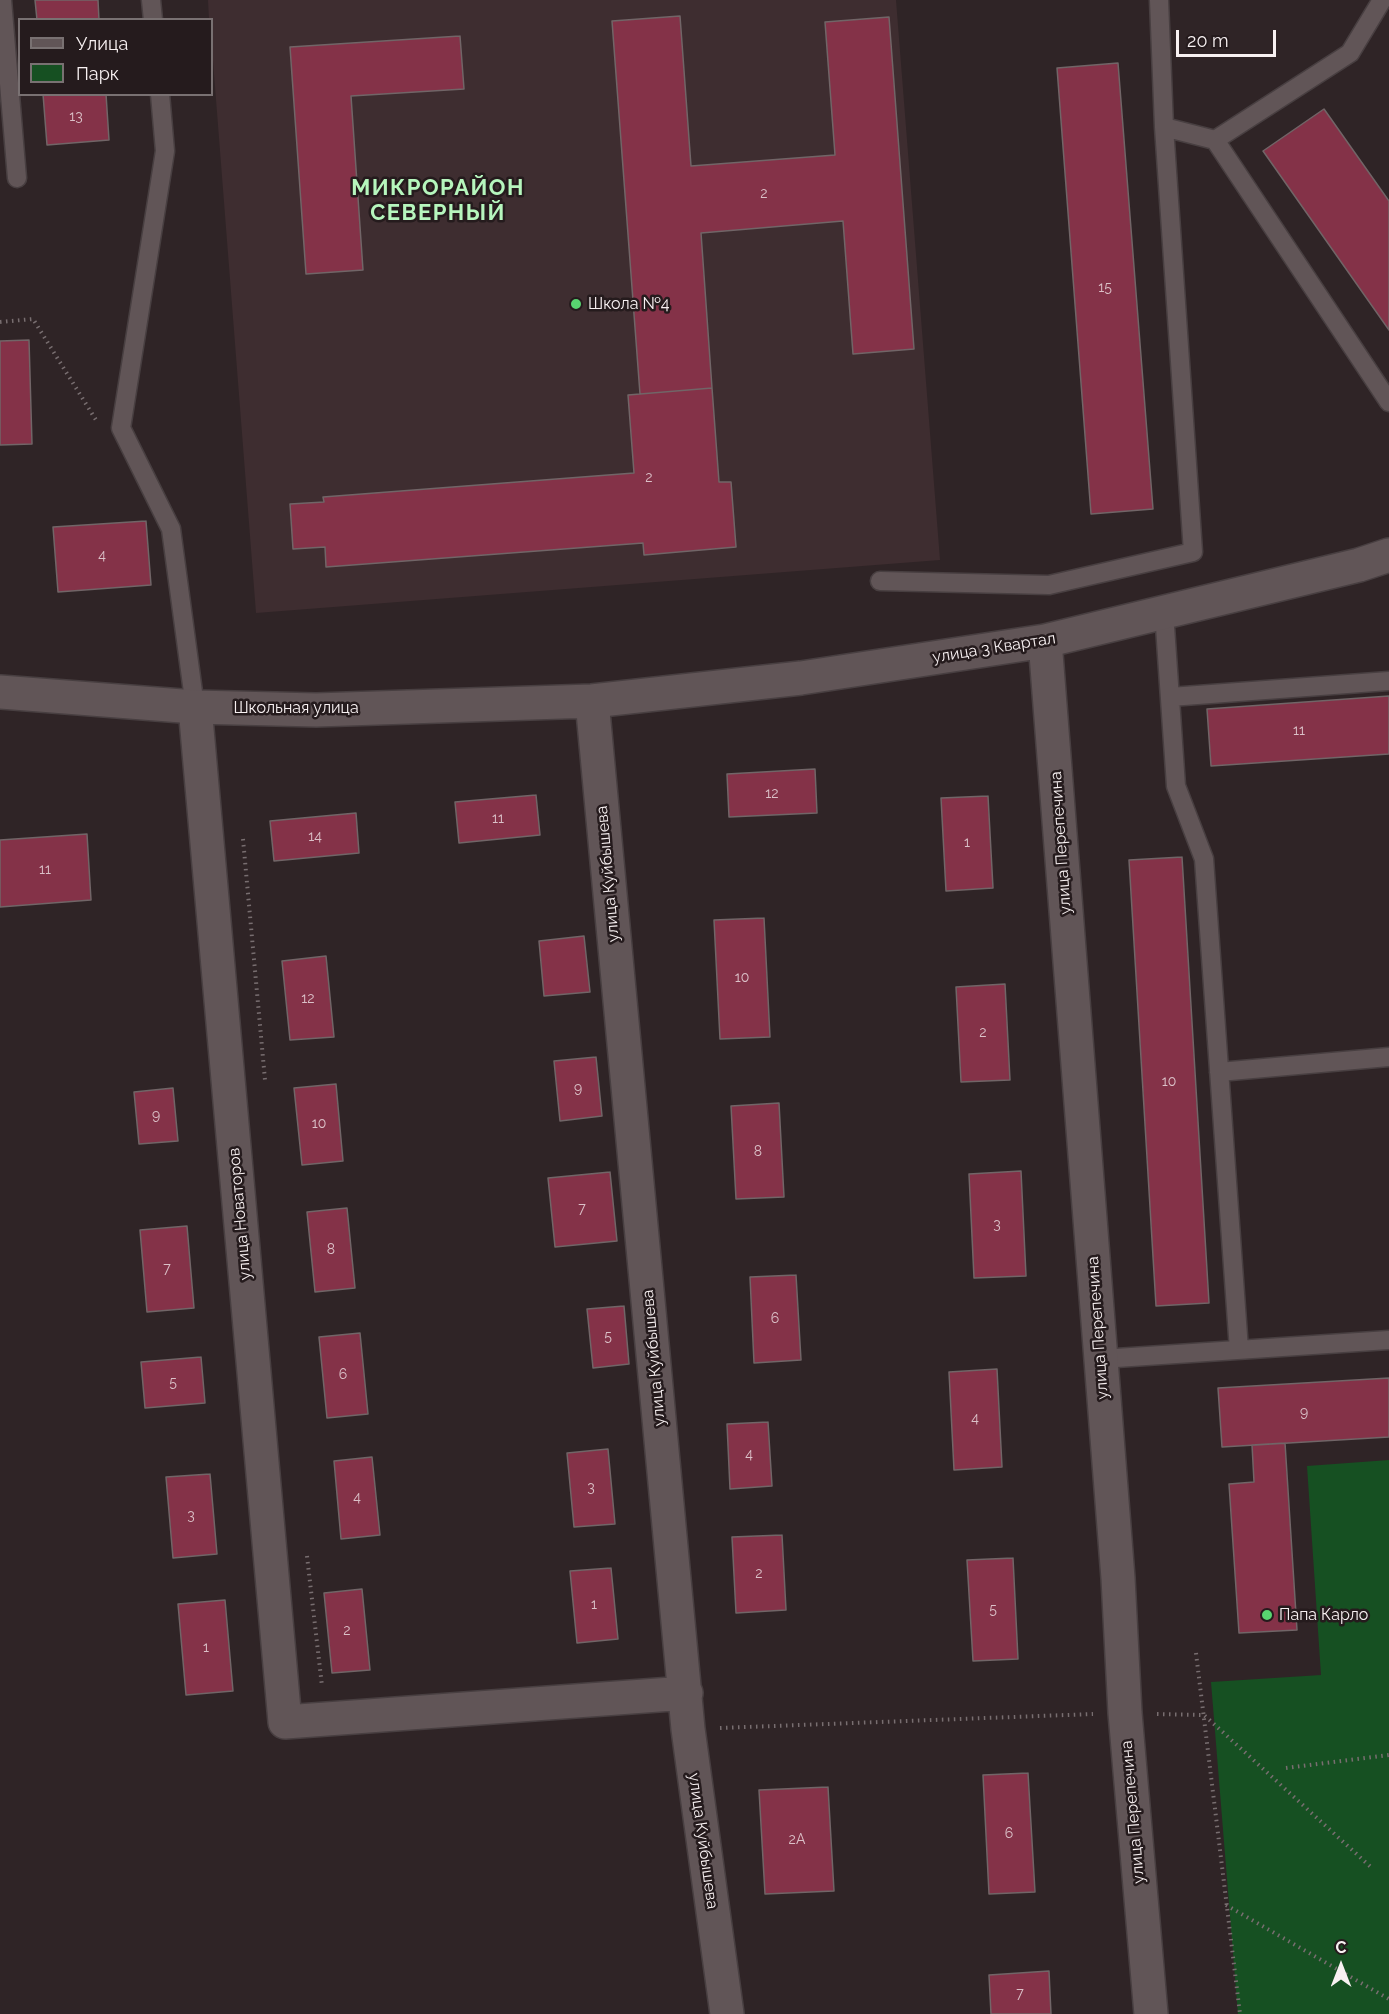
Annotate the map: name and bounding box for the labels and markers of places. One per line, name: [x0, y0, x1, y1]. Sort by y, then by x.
place label: Школа №4: [588, 294, 669, 314]
marker: Школа №4: [569, 297, 583, 311]
place label: Папа Карло: [1279, 1605, 1368, 1625]
marker: Папа Карло: [1260, 1608, 1274, 1622]

